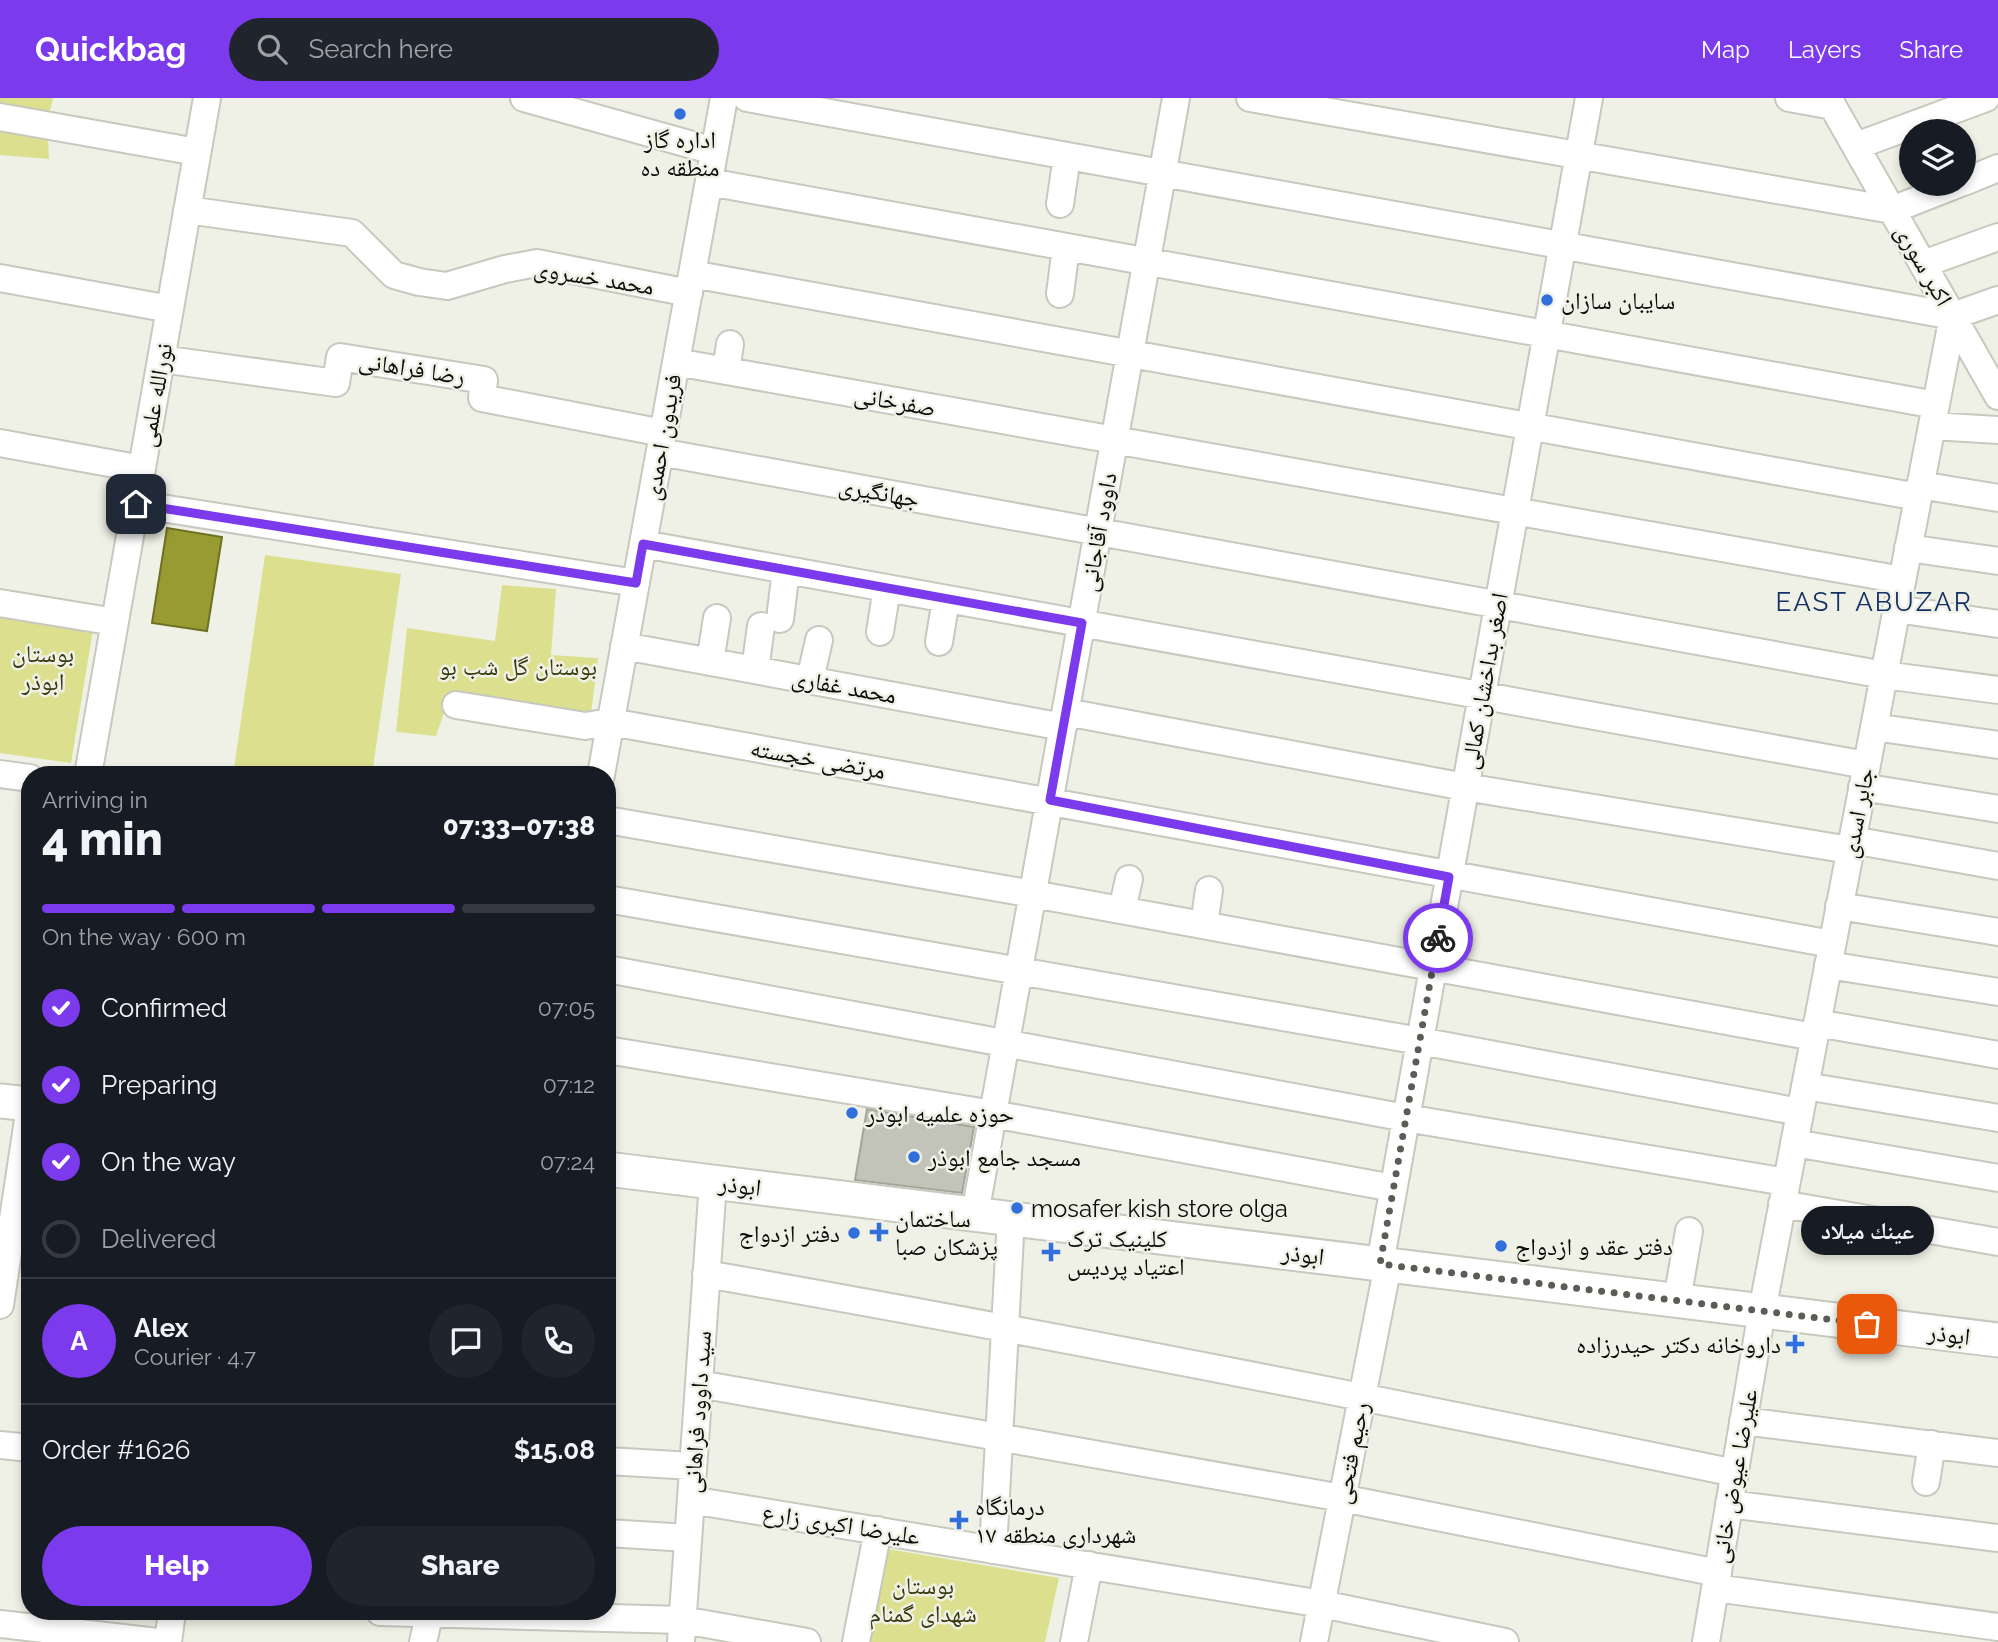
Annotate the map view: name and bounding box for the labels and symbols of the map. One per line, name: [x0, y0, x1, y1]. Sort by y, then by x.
marker: اداره گاز منطقه ده: [672, 106, 688, 122]
place label: اداره گاز منطقه ده: [640, 125, 720, 182]
street label: اکبر سوری: [1889, 219, 1959, 311]
street label: محمد خسروی: [532, 253, 656, 301]
place label: سایبان سازان: [1561, 286, 1675, 315]
marker: سایبان سازان: [1539, 292, 1555, 308]
street label: نورالله علمی: [132, 341, 178, 449]
street label: رضا فراهانی: [357, 345, 467, 391]
street label: فریدون احمدی: [637, 372, 687, 502]
street label: صفرخانی: [852, 380, 938, 422]
street label: داوود آقاجانی: [1073, 470, 1123, 594]
street label: جهانگیری: [836, 471, 922, 513]
pin: [106, 474, 166, 534]
district label: EAST ABUZAR: [1775, 587, 1973, 617]
street label: اصغر بداخشان کمالی: [1454, 590, 1514, 772]
park label: بوستان ابوذر: [12, 639, 74, 696]
park label: بوستان گل شب بو: [439, 652, 597, 681]
street label: محمد غفاری: [789, 663, 899, 709]
street label: مرتضی خجسته: [748, 733, 888, 785]
street label: جابر اسدی: [1834, 765, 1880, 861]
courier: [1403, 903, 1473, 973]
place label: حوزه علمیه ابوذر: [865, 1099, 1014, 1128]
marker: حوزه علمیه ابوذر: [844, 1105, 860, 1121]
place label: مسجد جامع ابوذر: [927, 1143, 1081, 1173]
marker: مسجد جامع ابوذر: [906, 1149, 922, 1165]
street label: ابوذر: [716, 1168, 763, 1202]
place label: mosafer kish store olga: [1031, 1194, 1288, 1223]
marker: mosafer kish store olga: [1009, 1200, 1025, 1216]
place label: ساختمان پزشکان صبا: [895, 1204, 998, 1261]
callout: عينك ميلاد: [1800, 1205, 1934, 1254]
place label: دفتر ازدواج: [738, 1219, 840, 1249]
marker: ساختمان پزشکان صبا: [869, 1222, 889, 1242]
place label: کلینیک ترک اعتیاد پردیس: [1067, 1224, 1185, 1281]
marker: دفتر ازدواج: [846, 1225, 862, 1241]
place label: دفتر عقد و ازدواج: [1515, 1232, 1673, 1262]
street label: ابوذر: [1279, 1237, 1326, 1271]
marker: دفتر عقد و ازدواج: [1493, 1238, 1509, 1254]
marker: کلینیک ترک اعتیاد پردیس: [1041, 1242, 1061, 1262]
pin: [1837, 1294, 1897, 1354]
street label: ابوذر: [1925, 1317, 1972, 1351]
street label: سید داوود فراهانی: [677, 1330, 717, 1494]
place label: داروخانه دکتر حیدرزاده: [1576, 1330, 1781, 1359]
marker: داروخانه دکتر حیدرزاده: [1787, 1336, 1803, 1352]
street label: علیرضا عیوض خانی: [1704, 1387, 1764, 1565]
street label: رحیم فتحی: [1327, 1400, 1377, 1507]
place label: درمانگاه شهرداری منطقه ۱۷: [975, 1492, 1136, 1549]
street label: علیرضا اکبری زارع: [760, 1497, 922, 1552]
marker: درمانگاه شهرداری منطقه ۱۷: [949, 1510, 969, 1530]
park label: بوستان شهدای گمنام: [869, 1571, 977, 1630]

